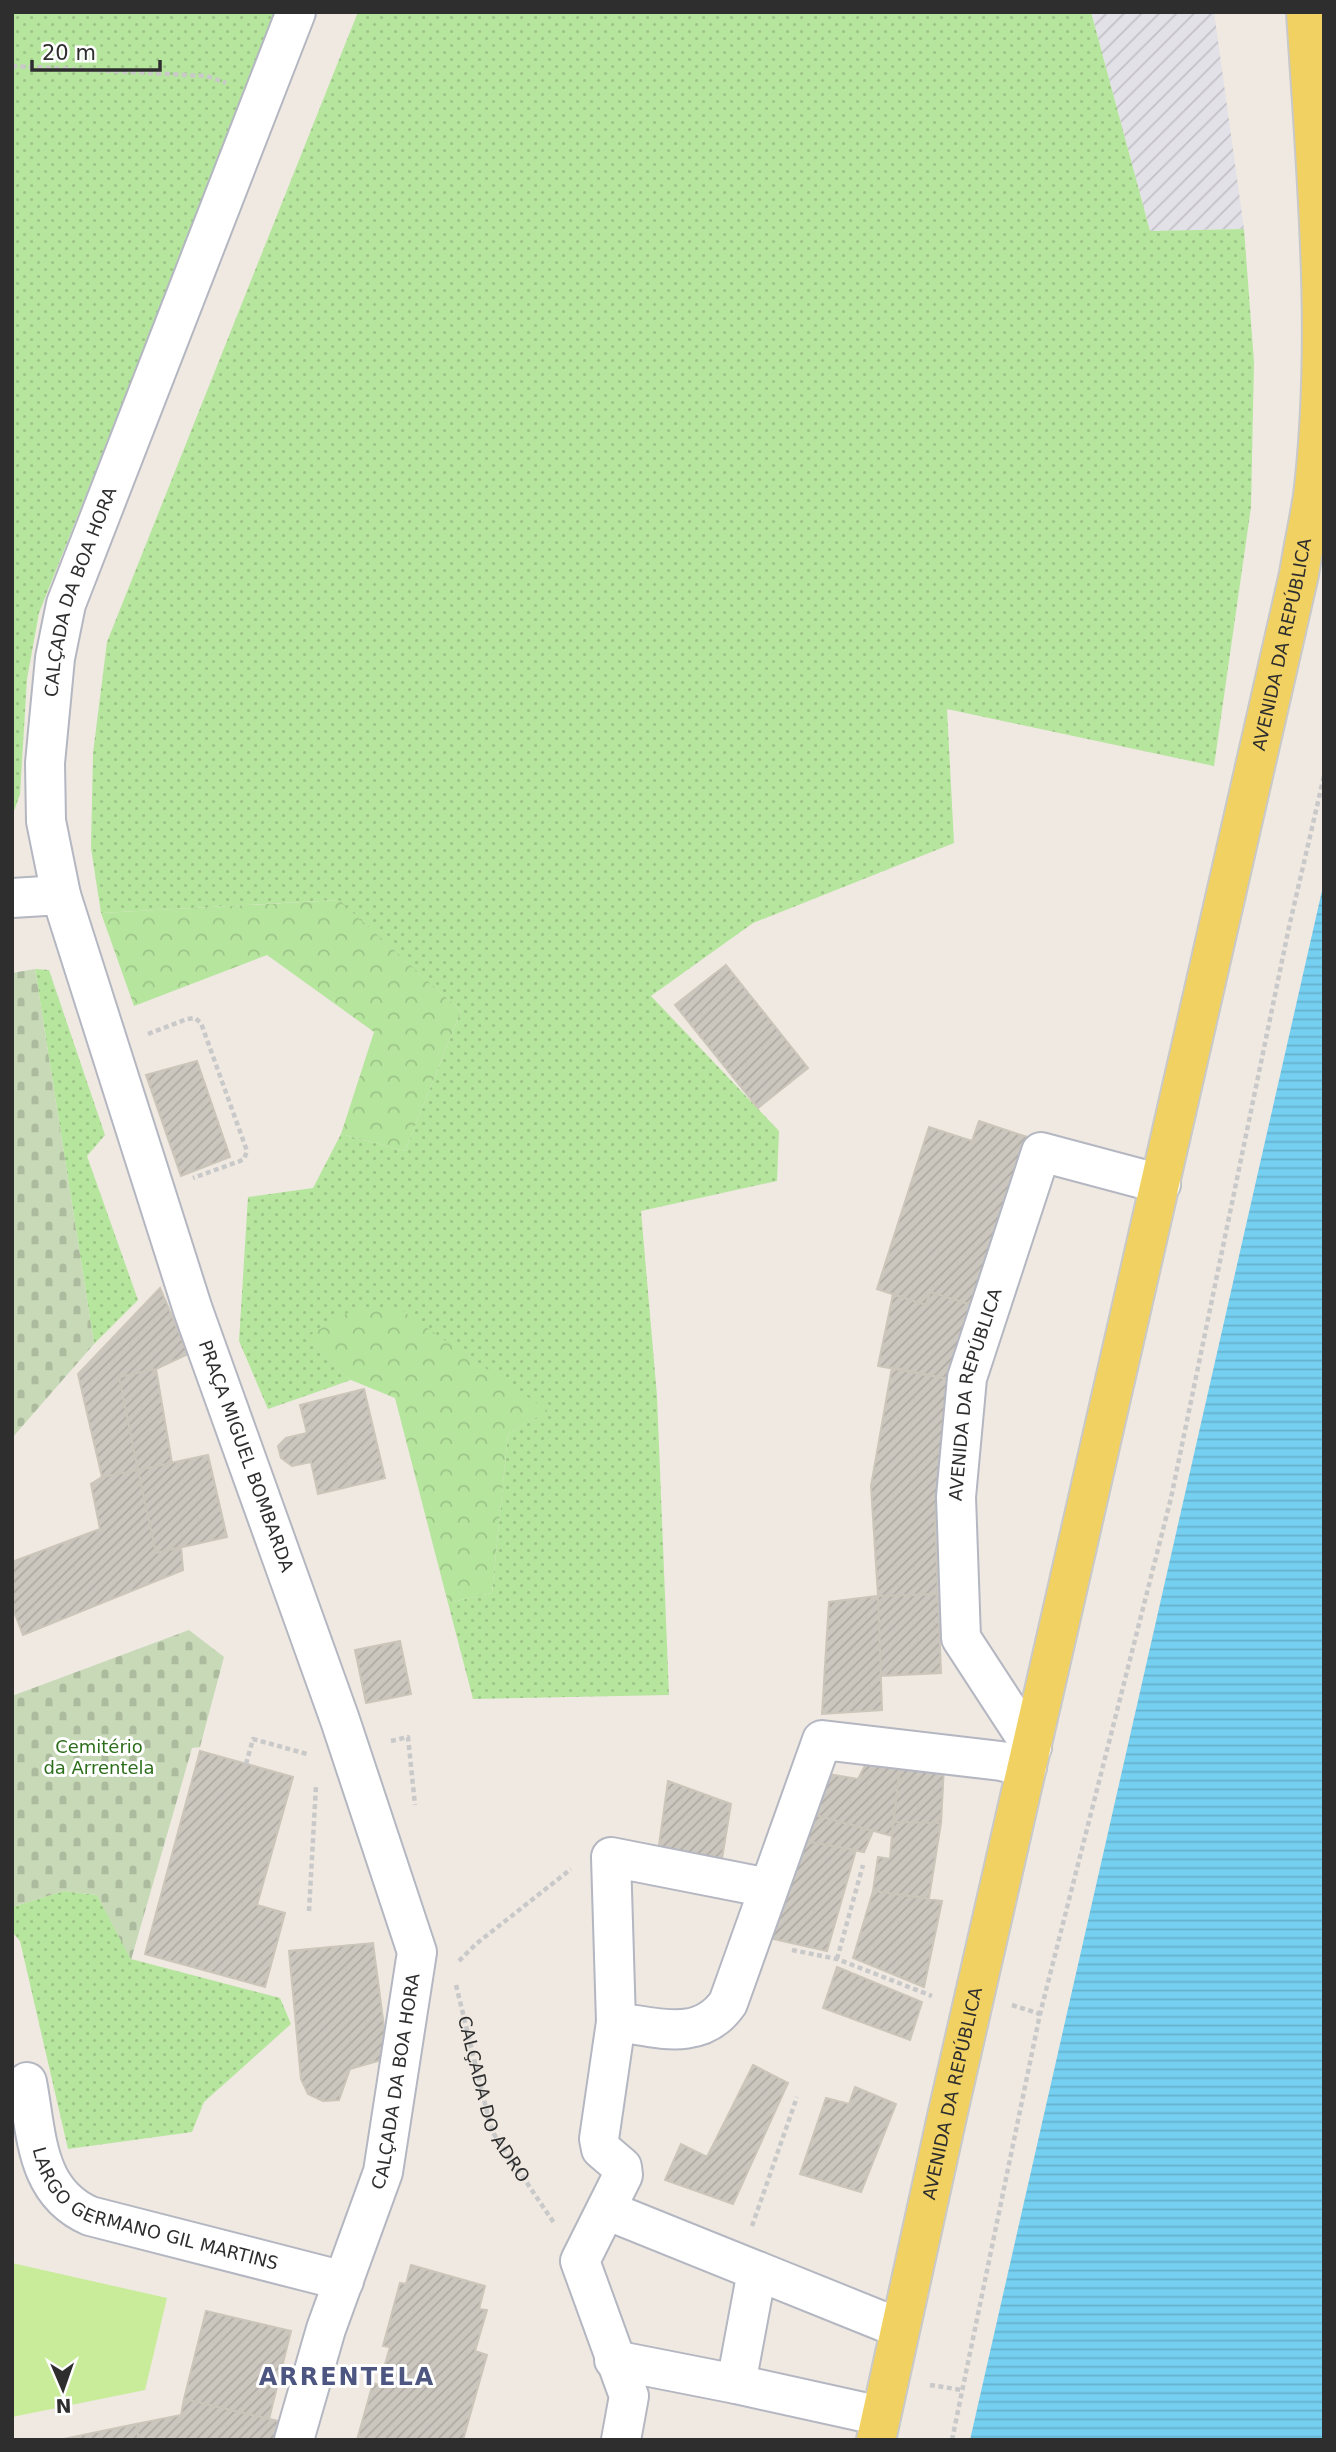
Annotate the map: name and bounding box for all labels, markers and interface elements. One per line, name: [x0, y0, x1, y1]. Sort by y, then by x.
scale bar: [32, 28, 159, 72]
text: 20 m: [42, 41, 96, 65]
street label: CALÇADA DA BOA HORA: [40, 483, 121, 698]
street label: AVENIDA DA REPÚBLICA: [1248, 536, 1315, 753]
street label: AVENIDA DA REPÚBLICA: [945, 1285, 1006, 1502]
street label: PRAÇA MIGUEL BOMBARDA: [195, 1337, 298, 1575]
park label: Cemitério da Arrentela: [43, 1736, 155, 1778]
street label: CALÇADA DA BOA HORA: [367, 1971, 424, 2192]
street label: AVENIDA DA REPÚBLICA: [918, 1984, 986, 2202]
street label: CALÇADA DO ADRO: [454, 2013, 535, 2186]
street label: LARGO GERMANO GIL MARTINS: [29, 2144, 281, 2274]
north arrow: [28, 2354, 98, 2424]
district label: ARRENTELA: [259, 2363, 435, 2391]
text: N: [55, 2395, 72, 2417]

